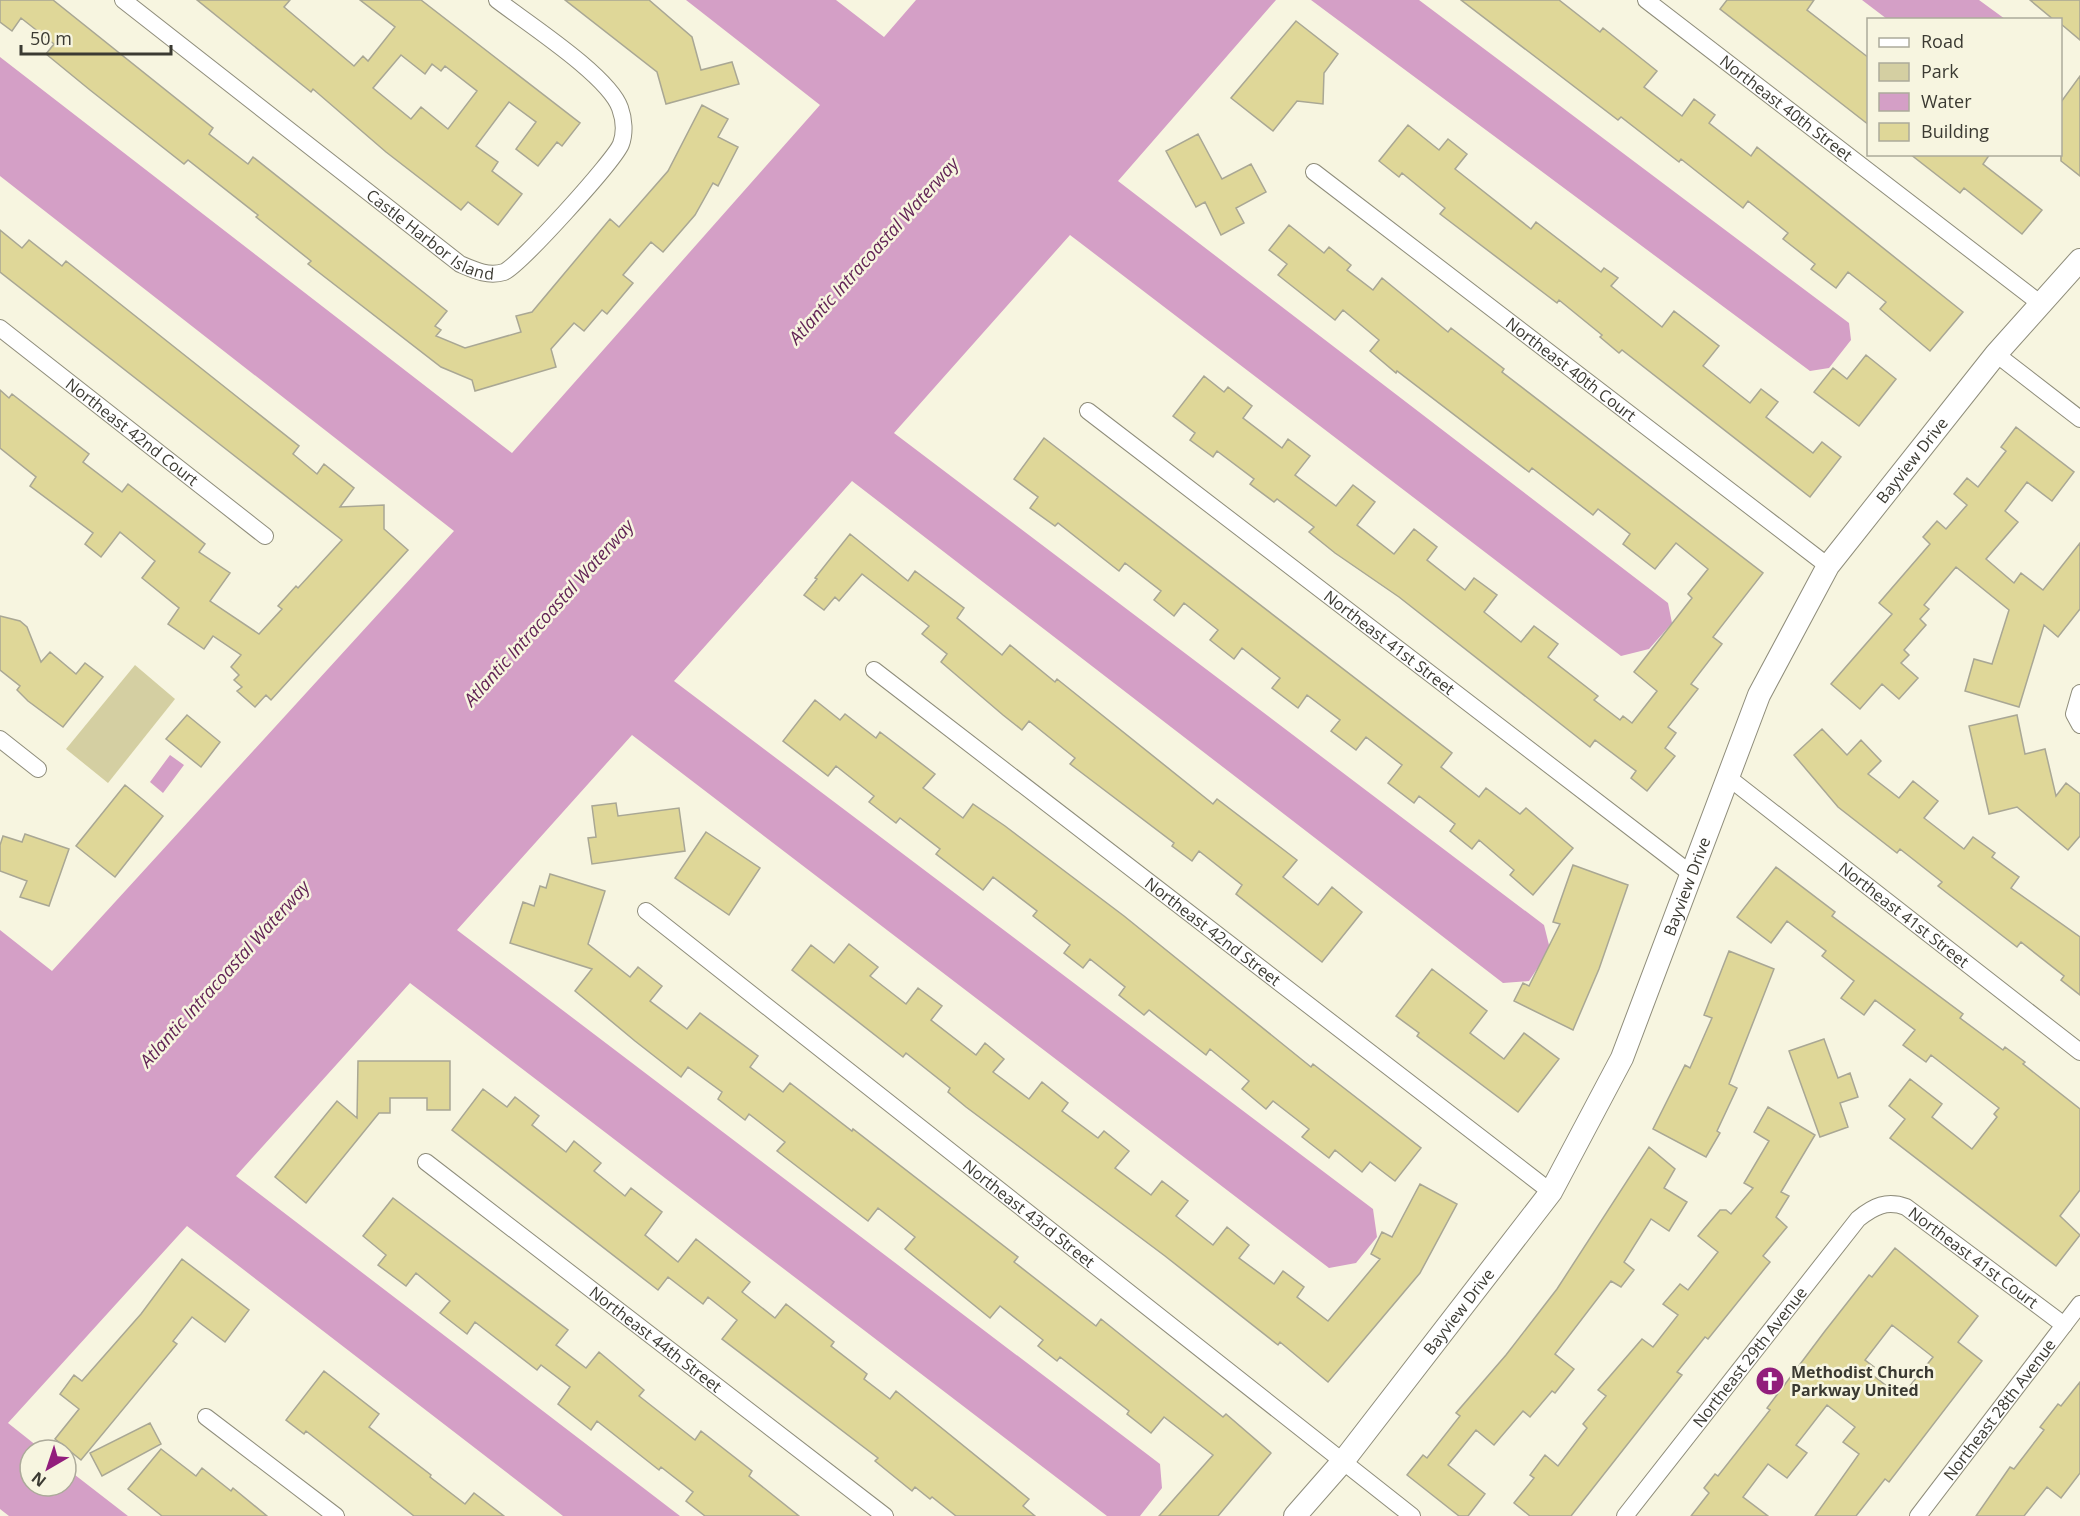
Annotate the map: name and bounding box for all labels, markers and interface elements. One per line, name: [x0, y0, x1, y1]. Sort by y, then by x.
scale bar: [21, 18, 171, 56]
legend: [1867, 18, 2062, 156]
text: 50 m: [30, 26, 72, 50]
text: Road: [1921, 29, 1964, 53]
street label: Northeast 40th Street: [1715, 50, 1857, 166]
text: Park: [1921, 59, 1959, 83]
text: Water: [1921, 89, 1972, 113]
text: Building: [1921, 119, 1989, 143]
water label: Atlantic Intracoastal Waterway: [782, 151, 965, 350]
street label: Castle Harbor Island: [362, 184, 495, 285]
street label: Northeast 40th Court: [1501, 312, 1641, 426]
street label: Northeast 42nd Court: [61, 373, 203, 491]
street label: Bayview Drive: [1871, 413, 1953, 508]
water label: Atlantic Intracoastal Waterway: [457, 513, 640, 712]
street label: Northeast 41st Street: [1319, 585, 1460, 700]
street label: Bayview Drive: [1658, 834, 1715, 939]
street label: Northeast 41st Street: [1834, 857, 1974, 973]
street label: Northeast 42nd Street: [1141, 872, 1286, 991]
water label: Atlantic Intracoastal Waterway: [133, 874, 316, 1073]
street label: Northeast 43rd Street: [958, 1154, 1100, 1273]
street label: Northeast 41st Court: [1904, 1202, 2043, 1313]
street label: Bayview Drive: [1418, 1264, 1499, 1359]
street label: Northeast 44th Street: [585, 1281, 727, 1397]
street label: Northeast 29th Avenue: [1688, 1282, 1812, 1432]
street label: Northeast 28th Avenue: [1938, 1334, 2061, 1485]
place label: Methodist Church Parkway United: [1791, 1361, 1934, 1401]
church icon: Methodist Church Parkway United: [1754, 1365, 1786, 1397]
north arrow: [18, 1438, 78, 1498]
text: N: [27, 1467, 51, 1492]

